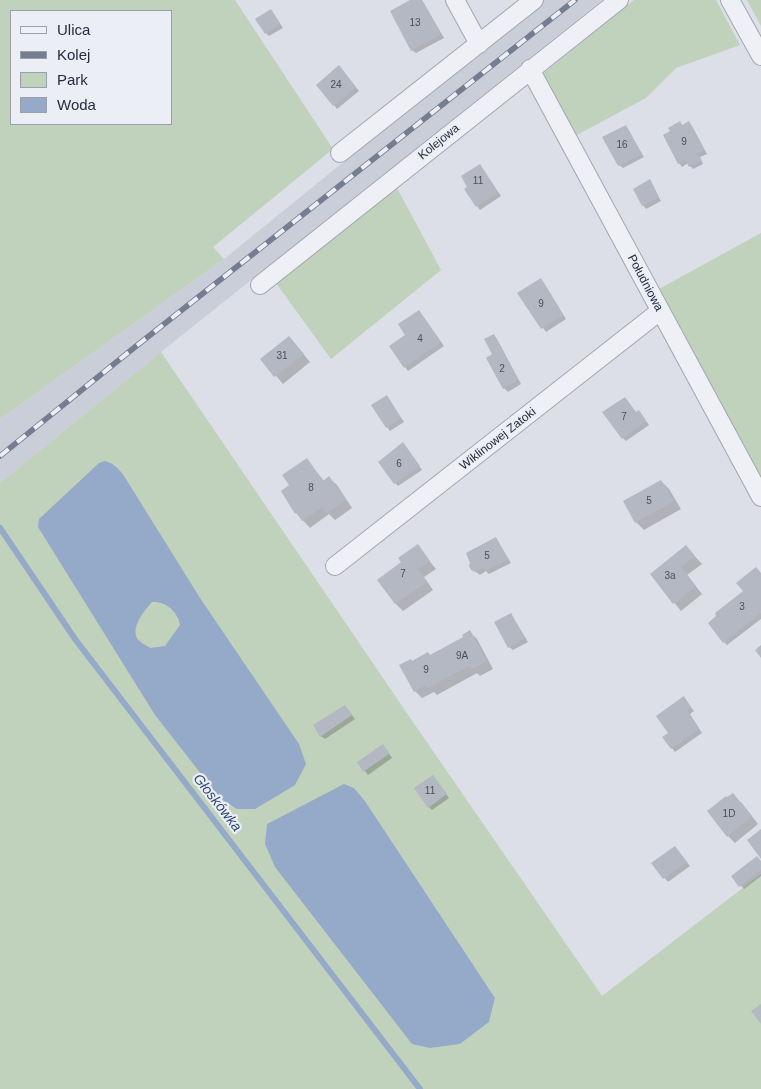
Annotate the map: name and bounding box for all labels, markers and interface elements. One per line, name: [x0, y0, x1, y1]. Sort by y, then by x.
legend: [10, 10, 172, 125]
house number: 13: [409, 17, 421, 29]
text: Ulica: [57, 21, 90, 38]
text: Kolej: [57, 46, 90, 63]
text: Park: [57, 71, 88, 88]
house number: 24: [330, 79, 342, 91]
text: Woda: [57, 96, 96, 113]
street label: Kolejowa: [416, 121, 462, 163]
house number: 9: [681, 136, 687, 148]
house number: 16: [616, 139, 628, 151]
house number: 11: [473, 175, 483, 187]
street label: Południowa: [624, 252, 666, 314]
house number: 9: [538, 298, 544, 310]
house number: 4: [417, 333, 423, 345]
house number: 31: [276, 350, 288, 362]
house number: 2: [499, 363, 505, 375]
street label: Wiklinowej Zatoki: [457, 405, 539, 473]
house number: 7: [621, 411, 627, 423]
house number: 6: [396, 458, 402, 470]
house number: 8: [308, 482, 314, 494]
house number: 5: [646, 495, 652, 507]
house number: 5: [484, 550, 490, 562]
house number: 7: [400, 568, 406, 580]
house number: 3a: [664, 570, 676, 582]
house number: 3: [739, 601, 745, 613]
house number: 9A: [456, 650, 468, 662]
house number: 9: [423, 664, 429, 676]
water label: Głoskówka: [189, 771, 245, 835]
house number: 11: [425, 785, 435, 797]
house number: 1D: [723, 808, 735, 820]

